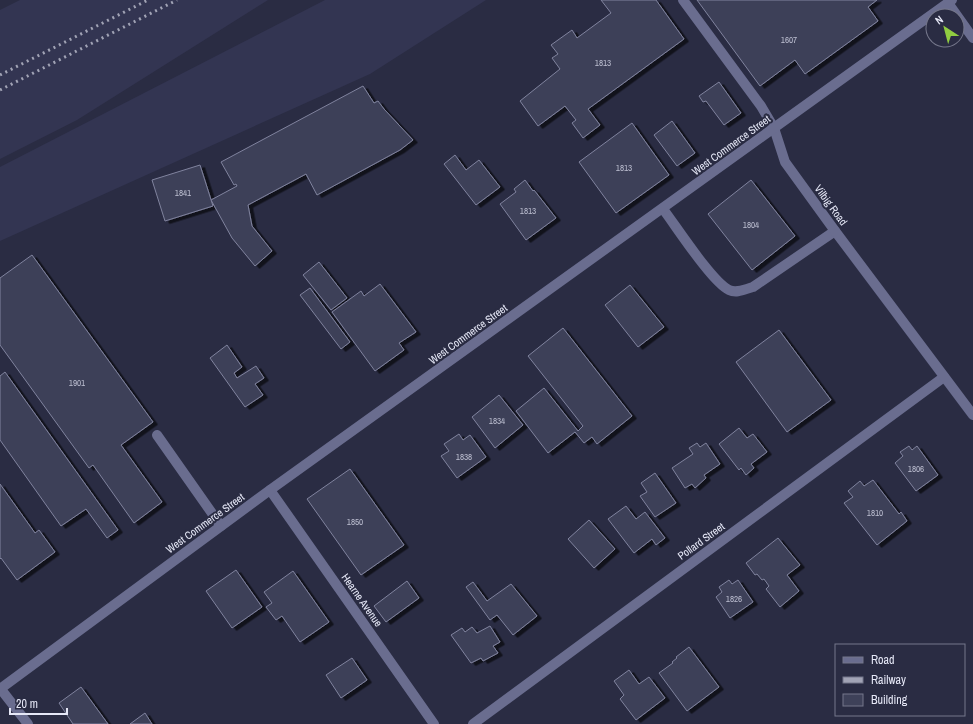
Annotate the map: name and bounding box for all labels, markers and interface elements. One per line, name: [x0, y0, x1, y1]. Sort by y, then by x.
north arrow: [925, 8, 965, 48]
text: N: [932, 12, 946, 27]
house number: 1607: [781, 34, 797, 46]
house number: 1813: [595, 57, 611, 69]
street label: West Commerce Street: [689, 112, 773, 178]
house number: 1813: [616, 162, 632, 174]
street label: Vilbig Road: [812, 182, 850, 228]
house number: 1841: [175, 187, 191, 199]
house number: 1813: [520, 205, 536, 217]
house number: 1804: [743, 219, 759, 231]
street label: West Commerce Street: [426, 301, 510, 367]
house number: 1901: [69, 377, 85, 389]
house number: 1834: [489, 415, 505, 427]
house number: 1838: [456, 451, 472, 463]
house number: 1806: [908, 463, 924, 475]
street label: West Commerce Street: [163, 490, 247, 556]
house number: 1810: [867, 507, 883, 519]
house number: 1850: [347, 516, 363, 528]
street label: Pollard Street: [675, 519, 728, 563]
street label: Hearne Avenue: [338, 571, 386, 629]
house number: 1826: [726, 593, 742, 605]
legend: [835, 644, 965, 716]
text: Road: [871, 652, 895, 668]
text: Railway: [871, 672, 906, 688]
scale bar: [10, 690, 67, 716]
text: Building: [871, 692, 908, 708]
text: 20 m: [16, 696, 38, 712]

